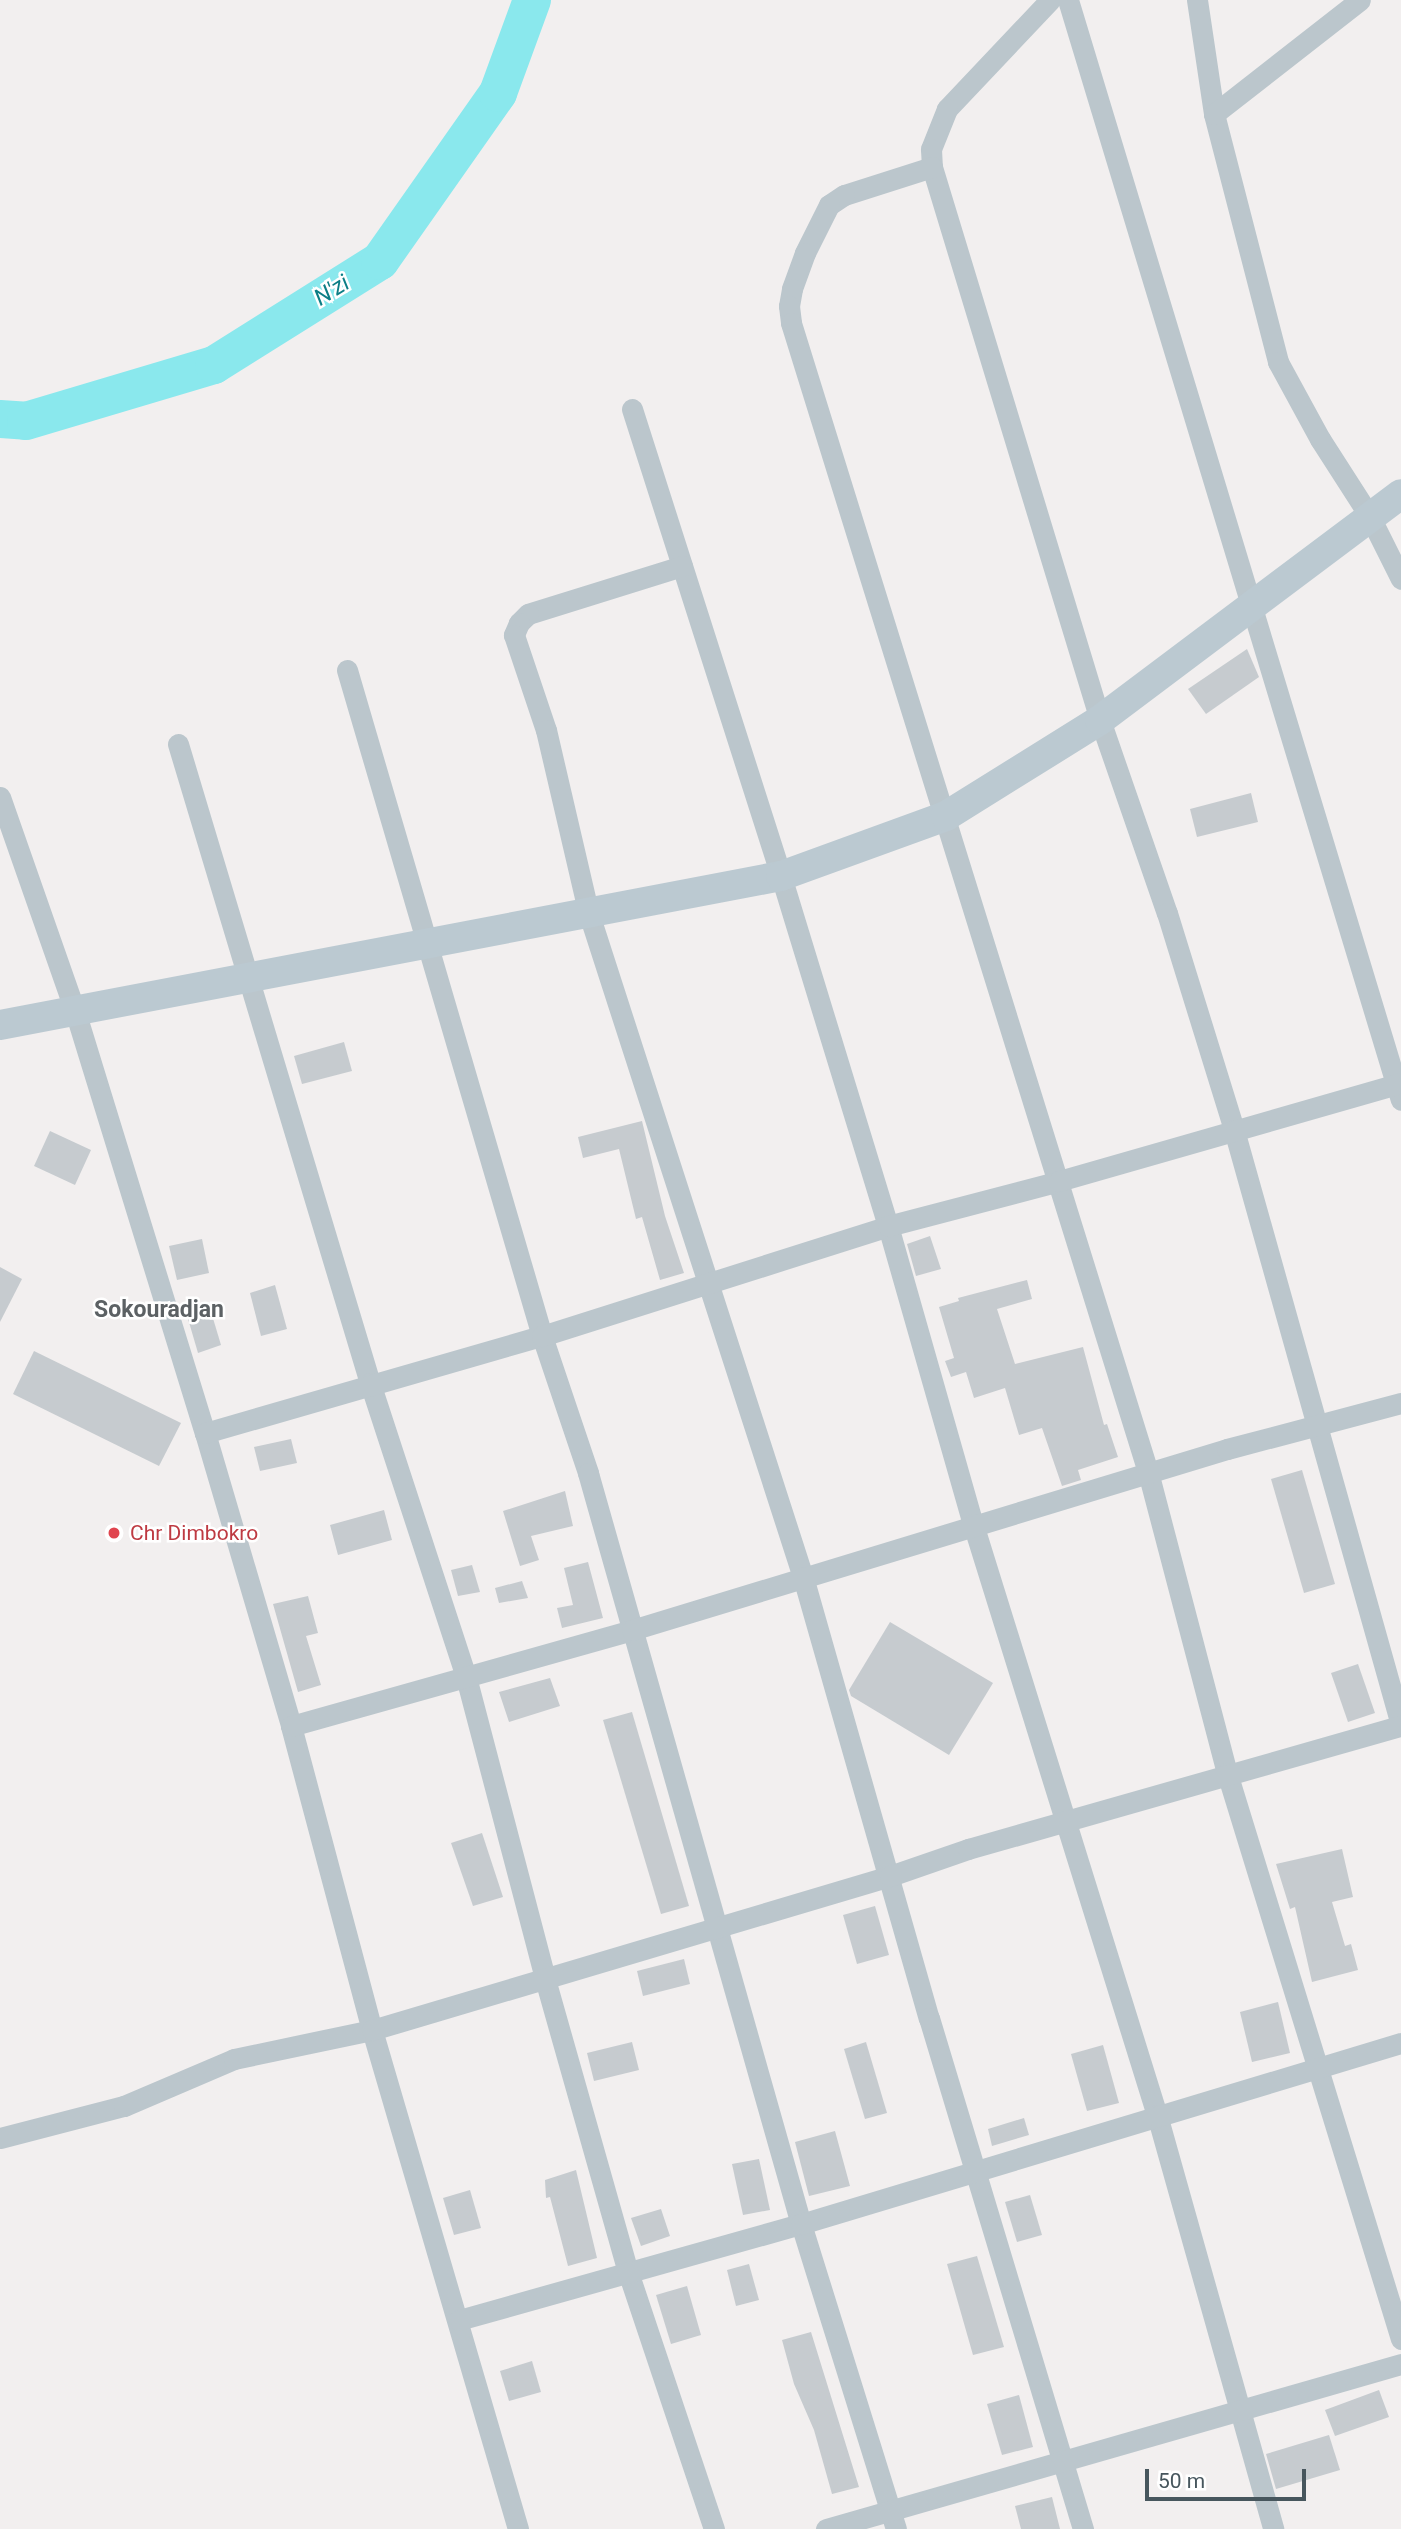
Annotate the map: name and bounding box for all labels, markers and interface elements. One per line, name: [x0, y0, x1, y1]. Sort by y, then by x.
water label: N'zi: [309, 270, 355, 312]
district label: Sokouradjan: [94, 1296, 224, 1324]
place label: Chr Dimbokro: [130, 1520, 258, 1546]
marker: Chr Dimbokro: [104, 1523, 124, 1543]
scale bar: [1149, 2456, 1310, 2500]
text: 50 m: [1158, 2469, 1205, 2493]

